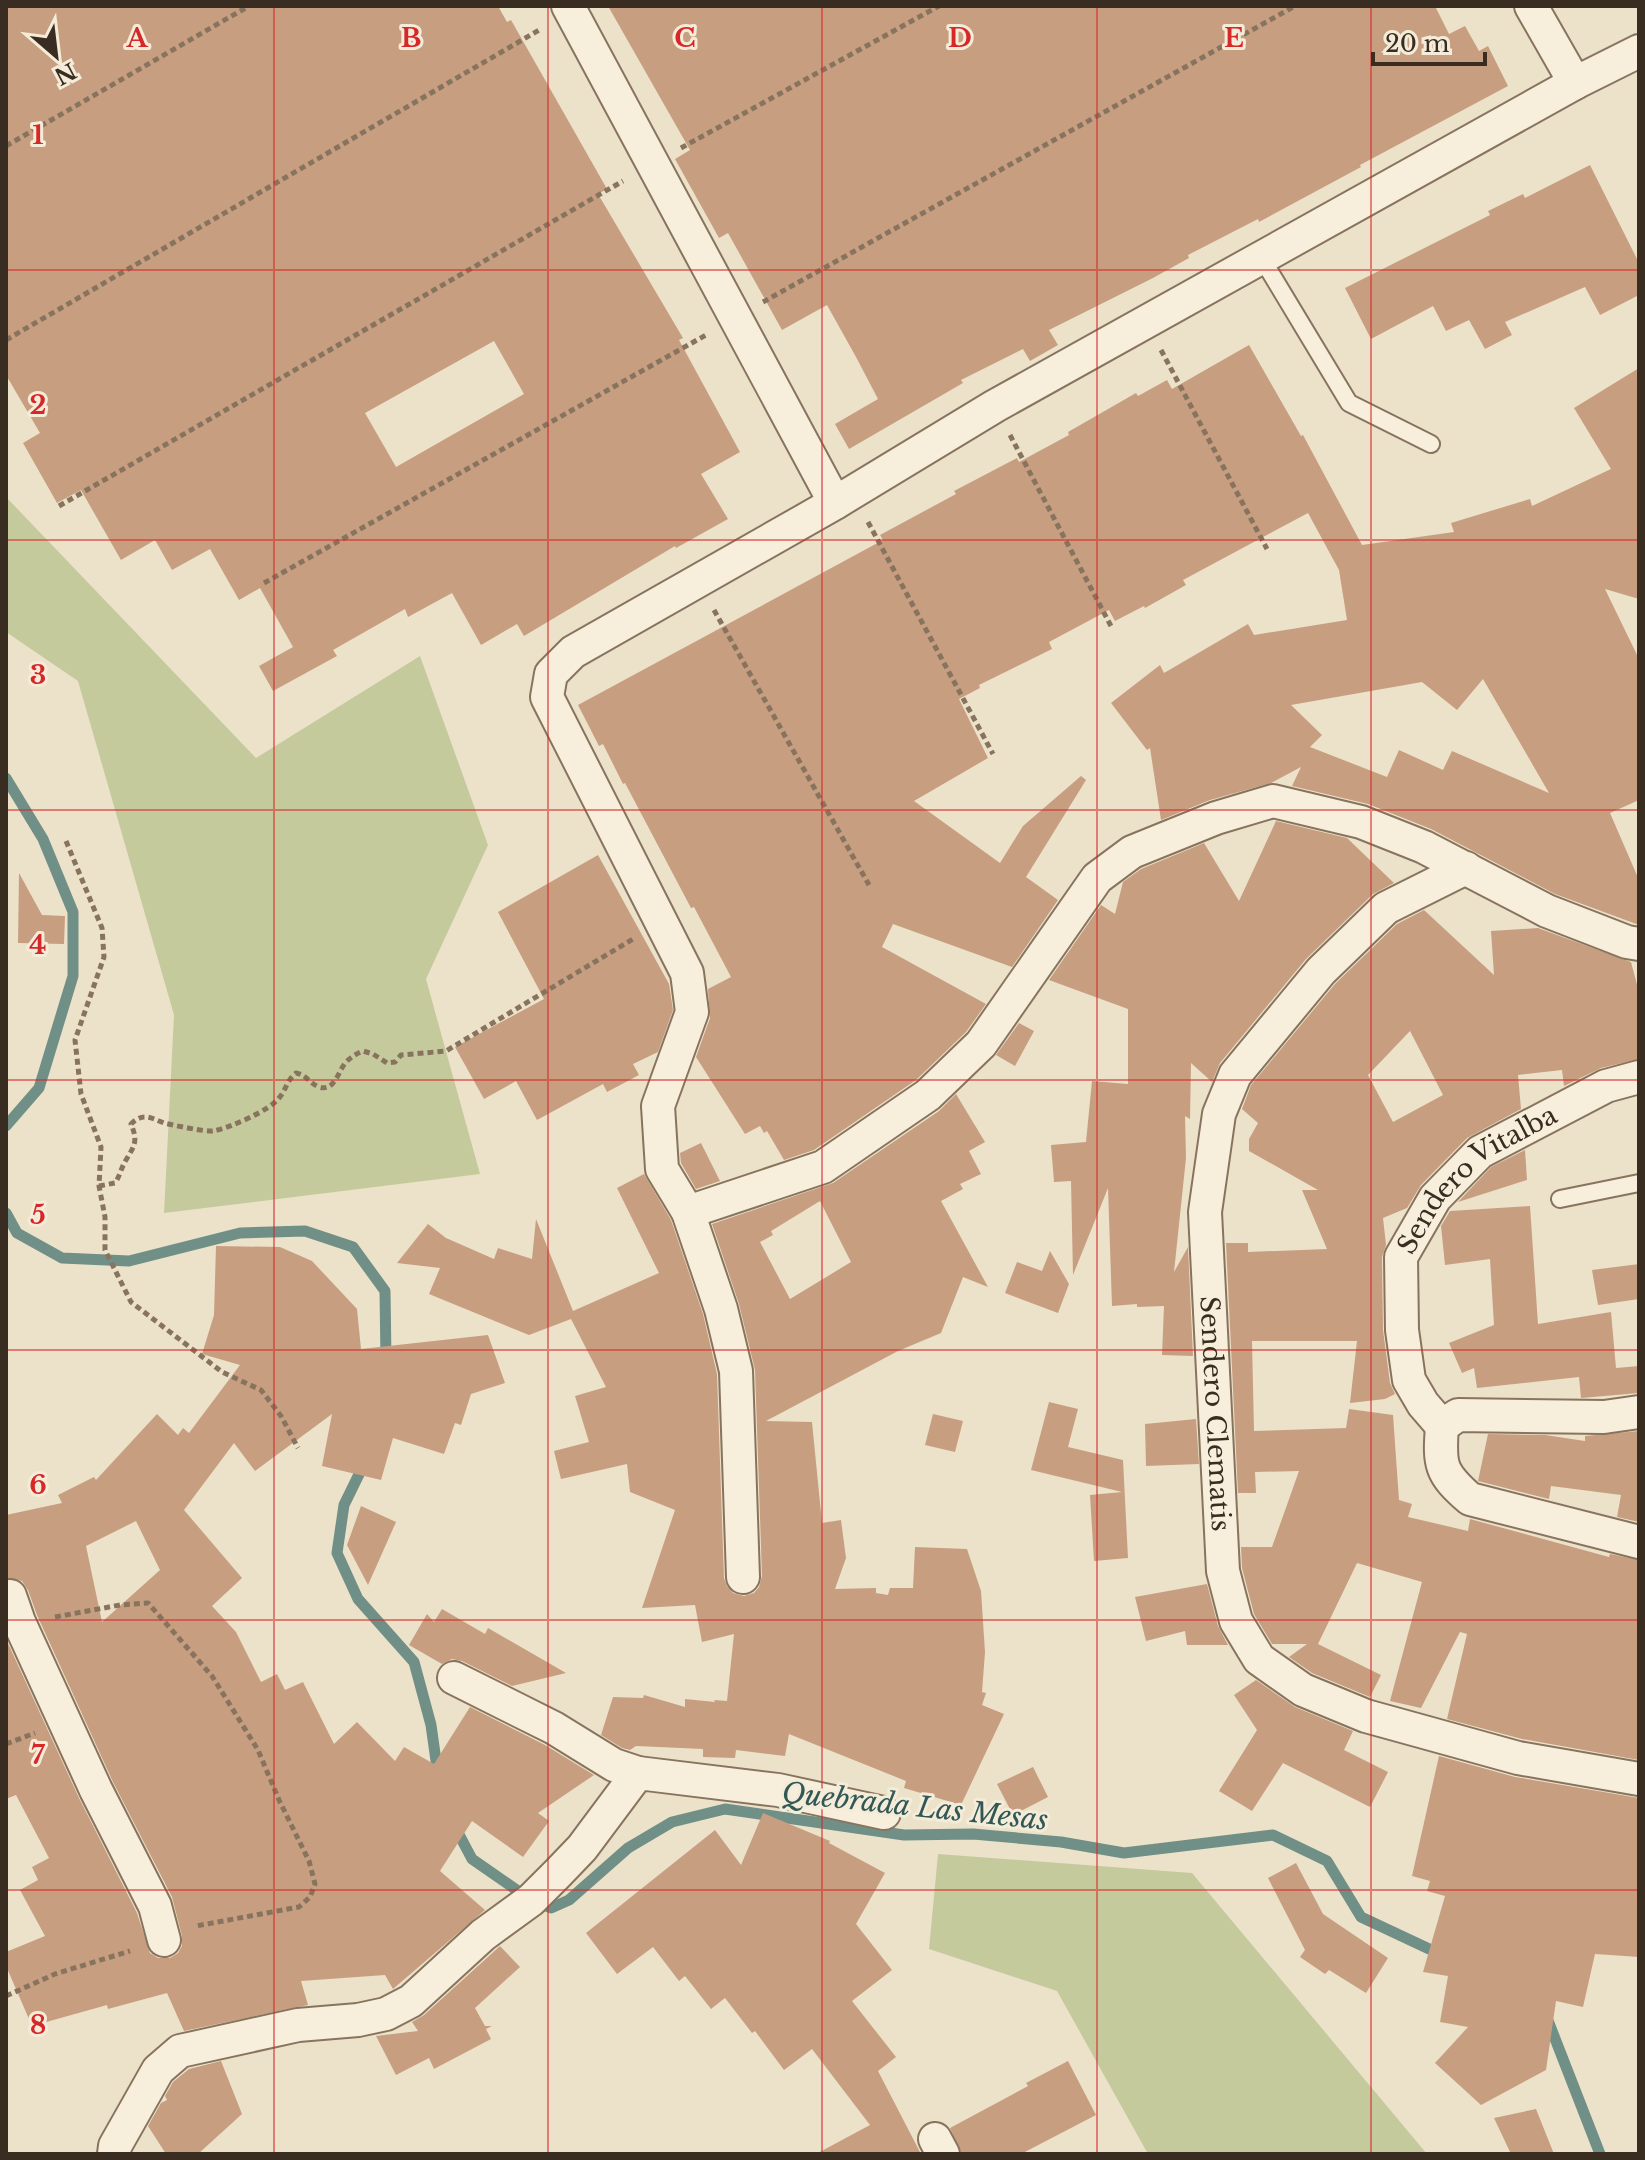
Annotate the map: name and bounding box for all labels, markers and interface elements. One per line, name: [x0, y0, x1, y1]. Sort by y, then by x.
north arrow: [16, 16, 96, 96]
scale bar: [1373, 16, 1485, 66]
text: A: [125, 22, 148, 54]
text: B: [401, 22, 421, 54]
text: C: [674, 22, 696, 54]
text: D: [948, 22, 972, 54]
text: E: [1224, 22, 1244, 54]
text: 20 m: [1385, 29, 1450, 58]
text: N: [49, 56, 81, 90]
text: 1: [32, 119, 44, 151]
text: 2: [30, 389, 46, 421]
text: 3: [30, 659, 46, 691]
text: 4: [29, 929, 47, 961]
street label: Sendero Vitalba: [1390, 1098, 1563, 1260]
text: 5: [30, 1199, 46, 1231]
street label: Sendero Clematis: [1193, 1295, 1237, 1532]
text: 6: [29, 1469, 47, 1501]
text: 7: [31, 1739, 45, 1771]
water label: Quebrada Las Mesas: [780, 1775, 1050, 1838]
text: 8: [30, 2009, 46, 2041]

